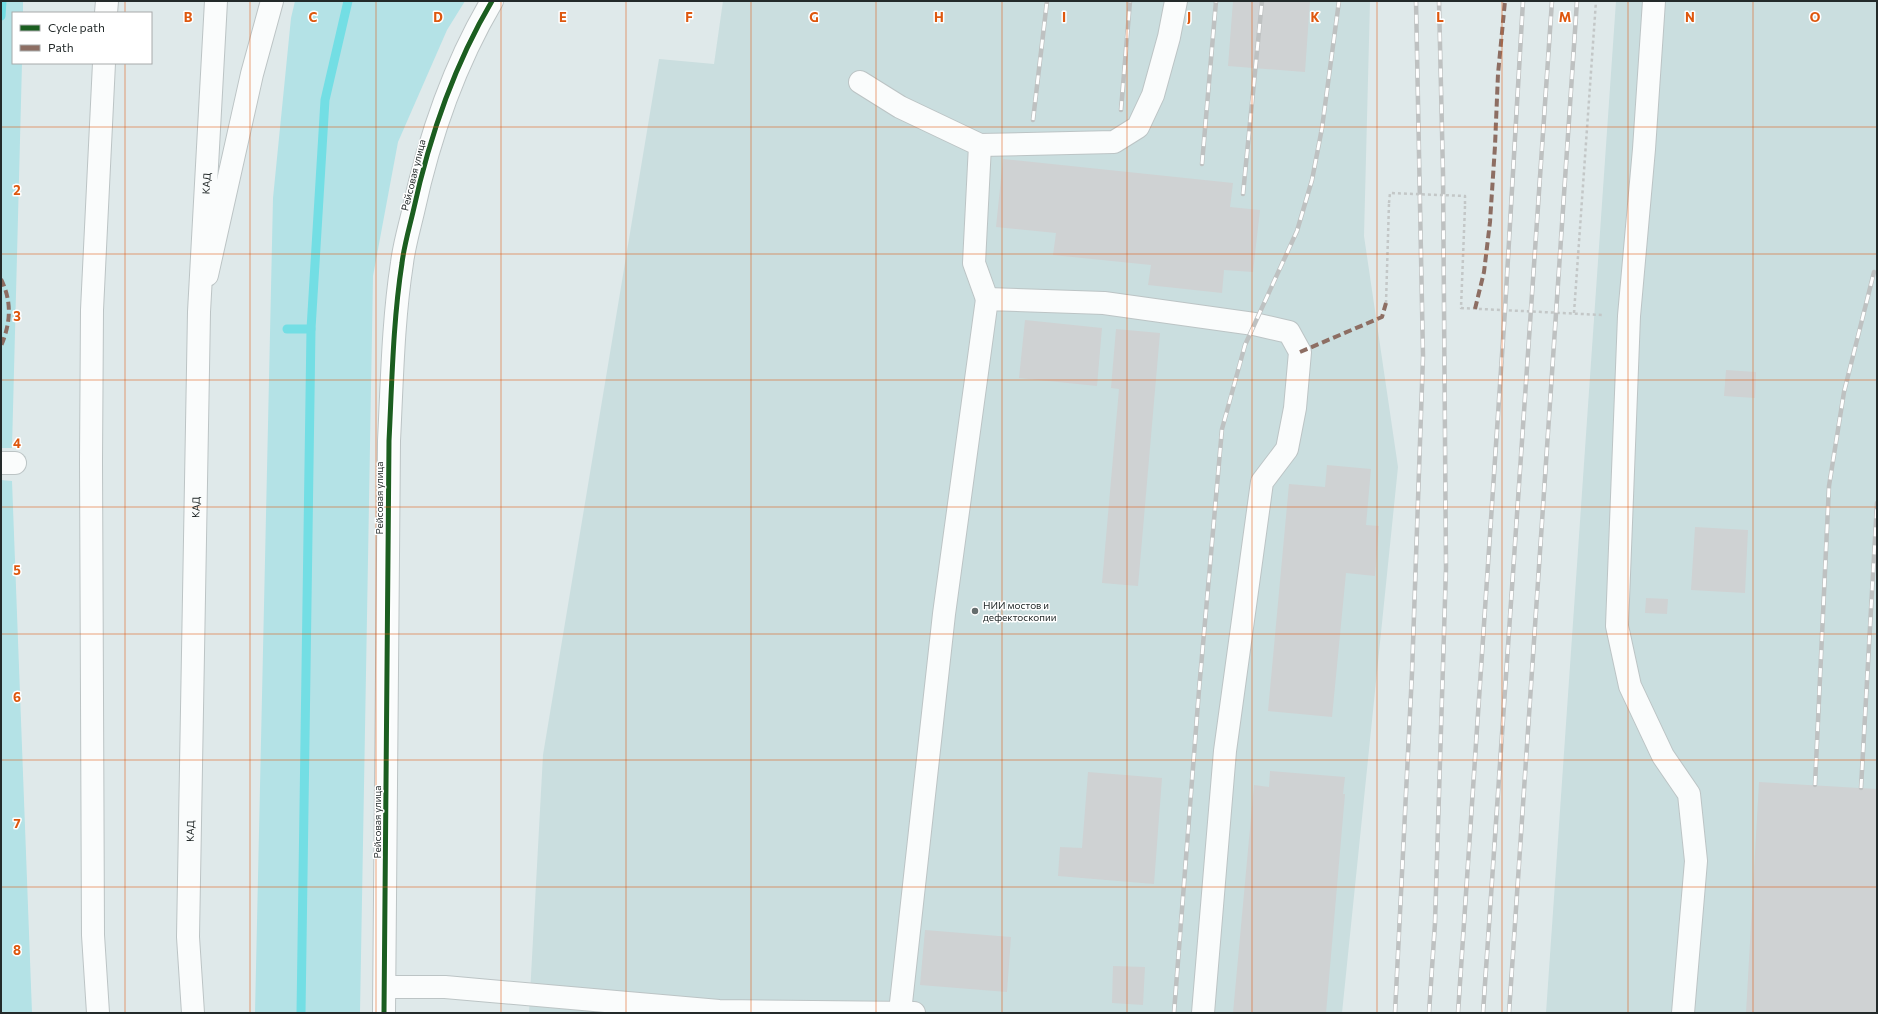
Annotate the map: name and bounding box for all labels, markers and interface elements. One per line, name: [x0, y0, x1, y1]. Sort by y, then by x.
text: B: [184, 9, 193, 25]
text: C: [309, 9, 318, 25]
text: D: [433, 9, 443, 25]
text: E: [559, 9, 567, 25]
text: F: [685, 9, 693, 25]
text: G: [809, 9, 819, 25]
text: H: [934, 9, 944, 25]
text: I: [1062, 9, 1066, 25]
text: J: [1187, 9, 1191, 25]
text: K: [1310, 9, 1320, 25]
text: L: [1436, 9, 1444, 25]
text: M: [1559, 9, 1571, 25]
text: N: [1685, 9, 1695, 25]
text: O: [1810, 9, 1821, 25]
legend: [12, 12, 152, 64]
text: Cycle path: [48, 20, 105, 34]
text: Path: [48, 40, 74, 54]
street label: Рейсовая улица: [398, 138, 428, 212]
street label: КАД: [199, 172, 213, 194]
text: 2: [13, 182, 21, 198]
text: 3: [13, 308, 21, 324]
text: 4: [13, 435, 21, 451]
street label: Рейсовая улица: [373, 461, 385, 535]
street label: КАД: [189, 496, 202, 518]
text: 5: [13, 562, 21, 578]
place label: НИИ мостов и дефектоскопии: [983, 599, 1056, 623]
marker: НИИ мостов и дефектоскопии: [970, 606, 980, 616]
text: 6: [13, 689, 21, 705]
street label: Рейсовая улица: [371, 785, 383, 859]
text: 7: [13, 815, 21, 831]
street label: КАД: [184, 820, 196, 842]
text: 8: [13, 942, 21, 958]

